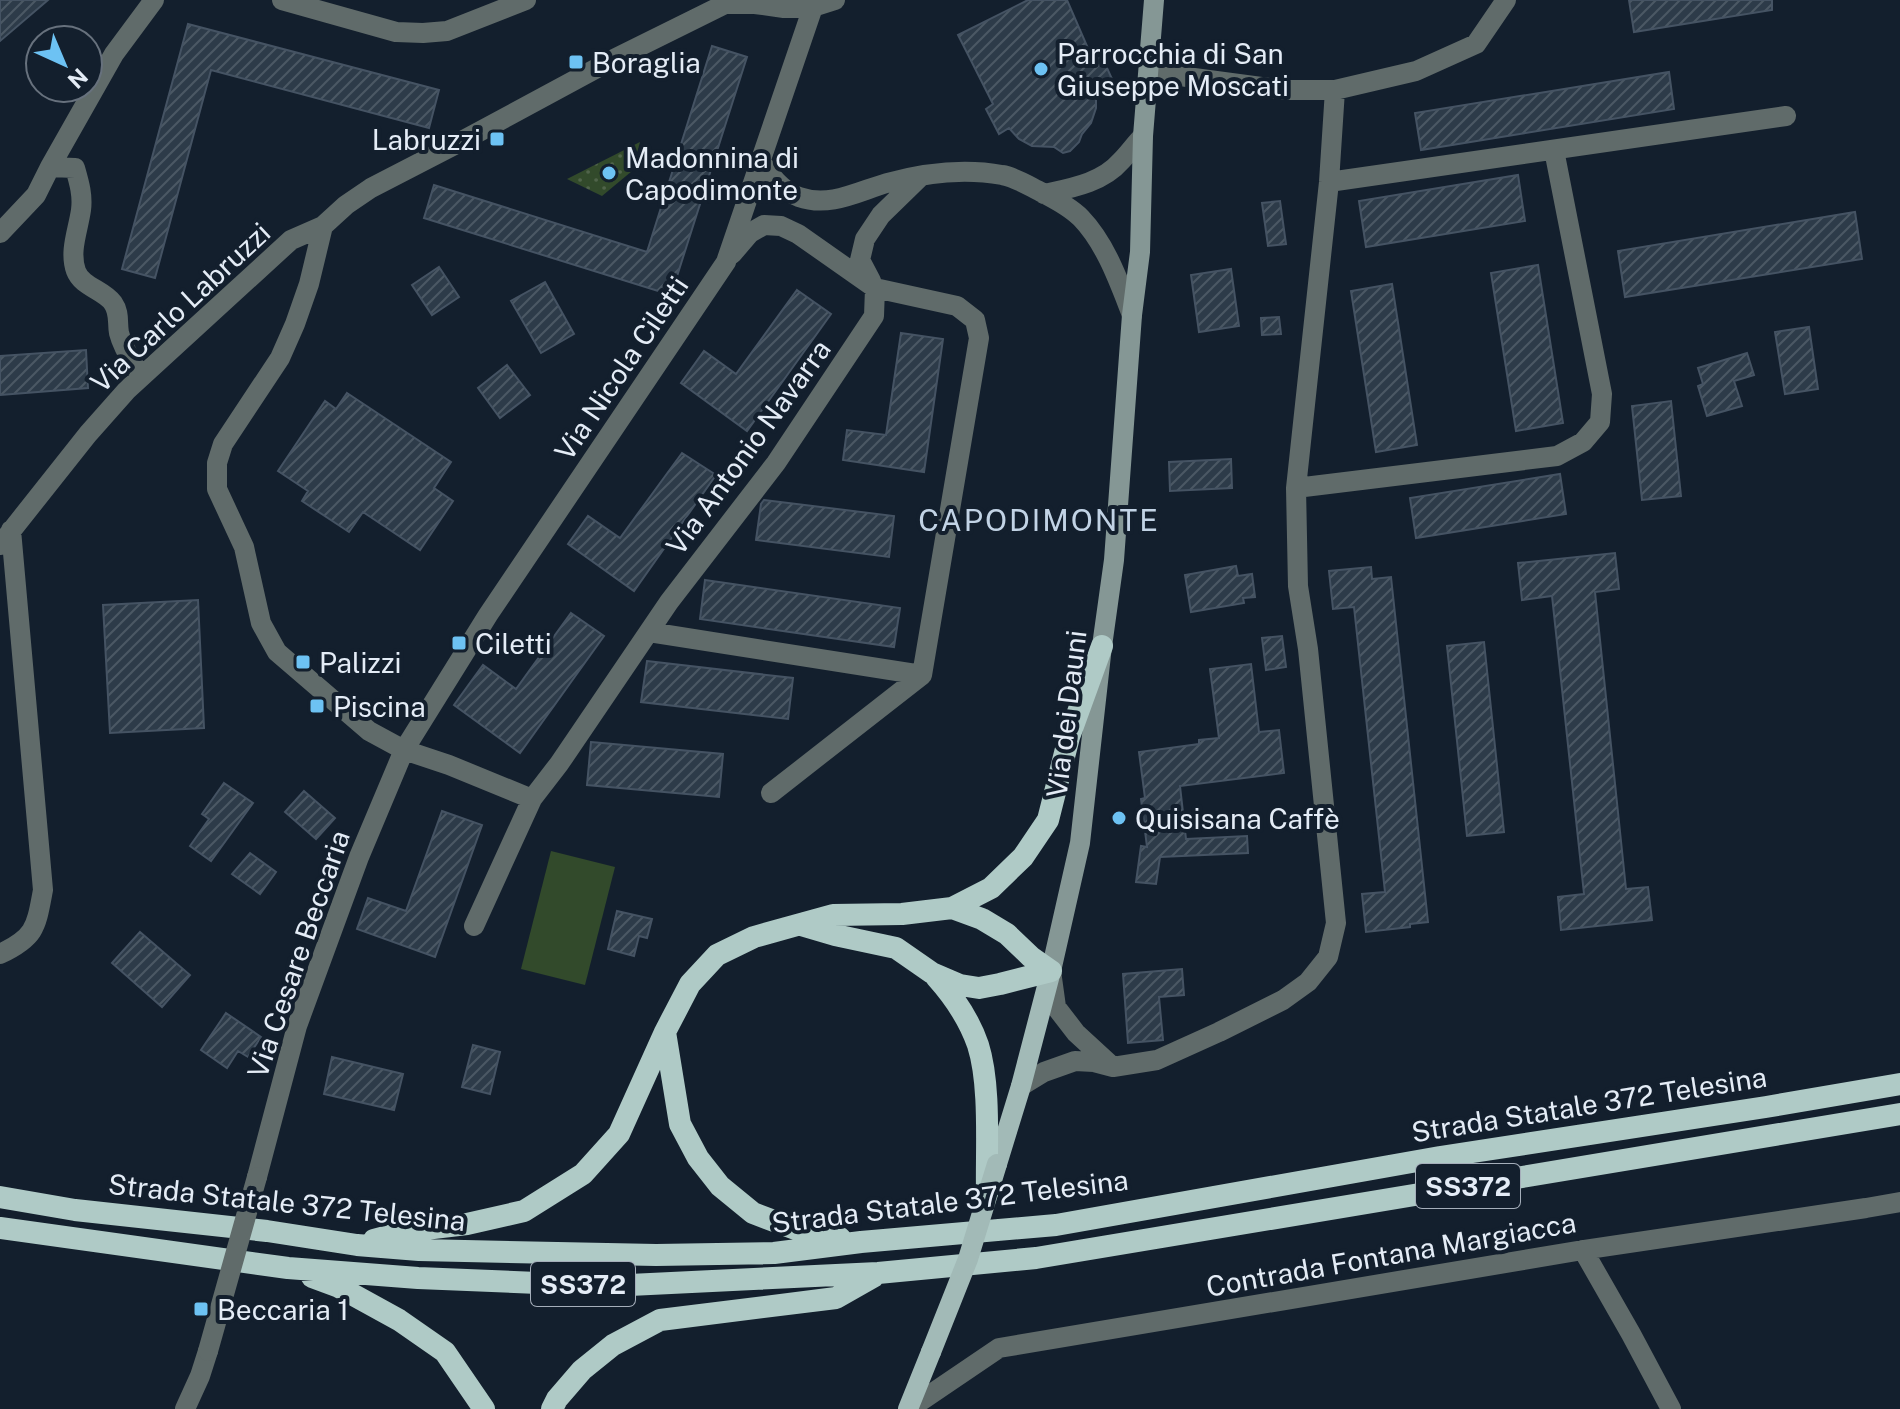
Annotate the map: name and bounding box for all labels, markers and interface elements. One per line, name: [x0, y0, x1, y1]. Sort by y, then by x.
north arrow: [24, 24, 104, 104]
place label: Parrocchia di San Giuseppe Moscati: [1057, 37, 1289, 102]
place label: Boraglia: [592, 46, 701, 79]
marker: Boraglia: [567, 53, 585, 71]
marker: Parrocchia di San Giuseppe Moscati: [1032, 60, 1050, 78]
text: N: [63, 63, 93, 94]
place label: Labruzzi: [372, 123, 481, 156]
marker: Labruzzi: [488, 130, 506, 148]
place label: Madonnina di Capodimonte: [625, 141, 799, 206]
marker: Madonnina di Capodimonte: [600, 164, 618, 182]
street label: Via Carlo Labruzzi: [84, 215, 276, 399]
street label: Via Nicola Ciletti: [547, 270, 695, 466]
street label: Via Antonio Navarra: [659, 333, 837, 561]
district label: CAPODIMONTE: [918, 502, 1160, 538]
place label: Ciletti: [475, 627, 552, 660]
street label: Via dei Dauni: [1039, 628, 1093, 800]
marker: Ciletti: [450, 634, 468, 652]
place label: Palizzi: [319, 646, 401, 679]
marker: Palizzi: [294, 653, 312, 671]
place label: Piscina: [333, 690, 426, 723]
marker: Piscina: [308, 697, 326, 715]
place label: Quisisana Caffè: [1135, 802, 1340, 835]
marker: Quisisana Caffè: [1110, 809, 1128, 827]
street label: Via Cesare Beccaria: [240, 826, 356, 1082]
street label: Strada Statale 372 Telesina: [1409, 1060, 1769, 1148]
street label: Strada Statale 372 Telesina: [770, 1163, 1130, 1239]
road number: SS372: [1416, 1164, 1520, 1208]
street label: Strada Statale 372 Telesina: [107, 1167, 467, 1237]
street label: Contrada Fontana Margiacca: [1204, 1205, 1578, 1303]
road number: SS372: [531, 1262, 635, 1306]
place label: Beccaria 1: [217, 1293, 349, 1326]
marker: Beccaria 1: [192, 1300, 210, 1318]

